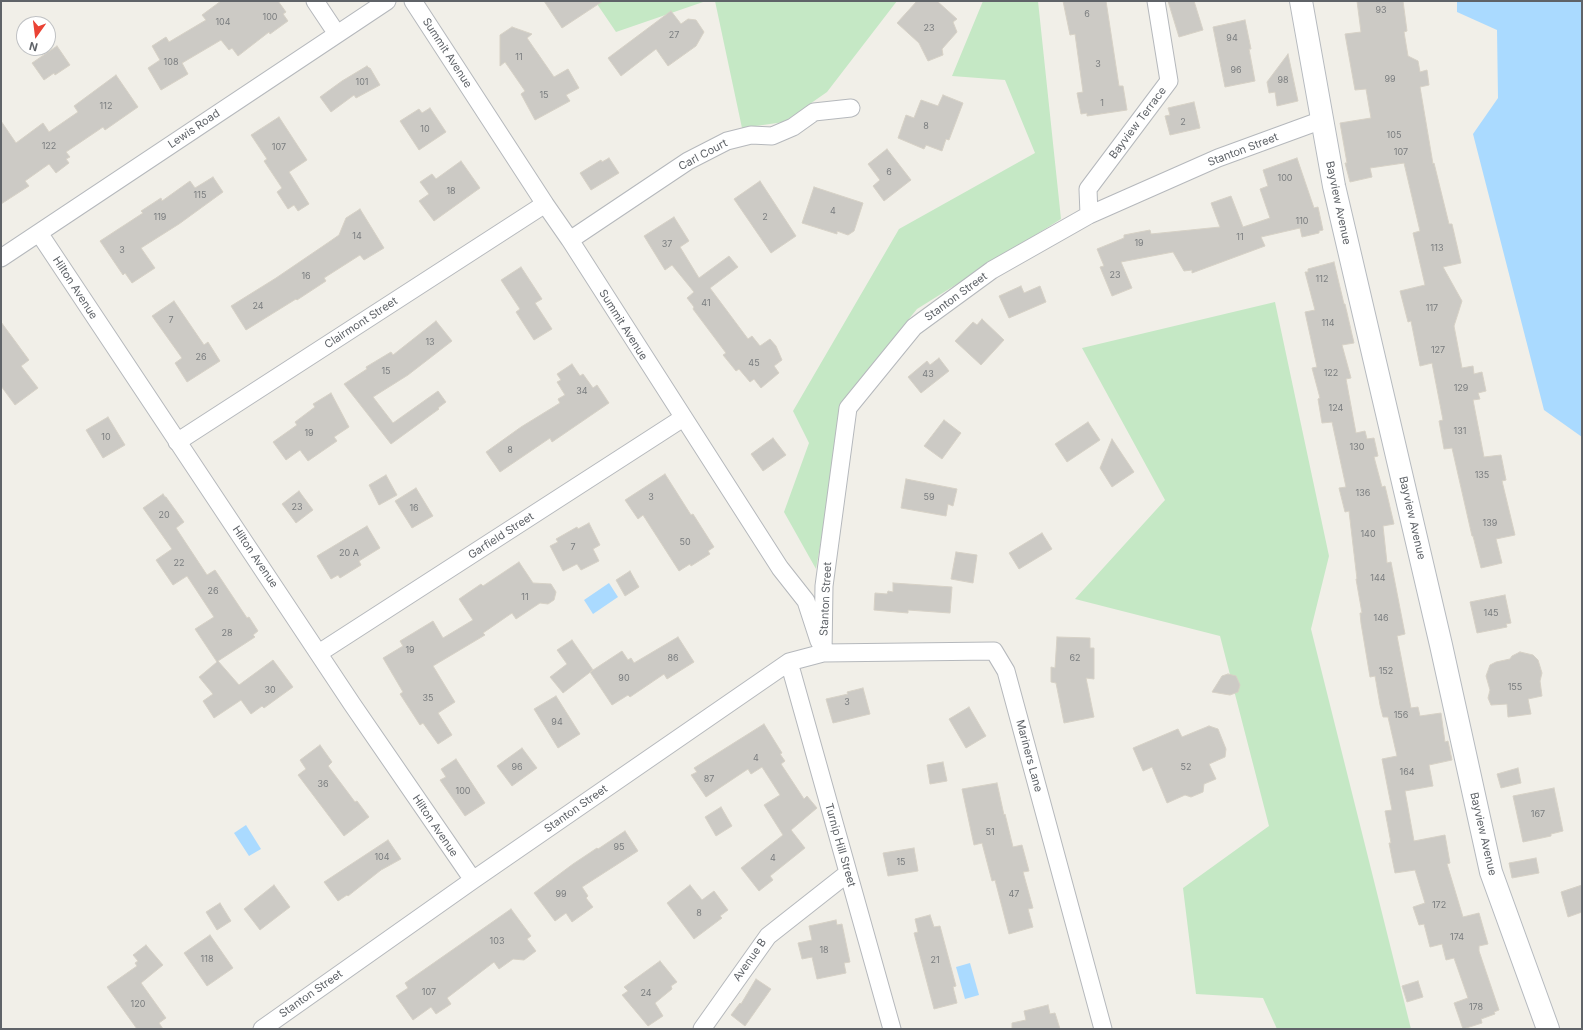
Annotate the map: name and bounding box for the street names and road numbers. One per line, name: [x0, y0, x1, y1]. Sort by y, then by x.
street label: Summit Avenue: [419, 16, 475, 90]
street label: Bayview Terrace: [1107, 84, 1169, 162]
street label: Lewis Road: [166, 107, 222, 151]
street label: Stanton Street: [1206, 131, 1280, 169]
street label: Carl Court: [676, 137, 730, 173]
street label: Bayview Avenue: [1323, 160, 1353, 246]
street label: Hilton Avenue: [50, 254, 100, 322]
street label: Stanton Street: [922, 270, 990, 324]
street label: Summit Avenue: [596, 287, 650, 363]
street label: Clairmont Street: [322, 295, 400, 351]
street label: Bayview Avenue: [1396, 475, 1428, 561]
street label: Garfield Street: [466, 510, 536, 562]
street label: Hilton Avenue: [229, 523, 281, 591]
street label: Stanton Street: [817, 562, 835, 636]
street label: Mariners Lane: [1013, 718, 1045, 794]
street label: Stanton Street: [542, 782, 610, 836]
street label: Bayview Avenue: [1467, 791, 1499, 877]
street label: Hilton Avenue: [409, 792, 461, 860]
street label: Turnip Hill Street: [822, 802, 858, 888]
street label: Avenue B: [731, 936, 769, 984]
street label: Stanton Street: [277, 967, 345, 1021]

